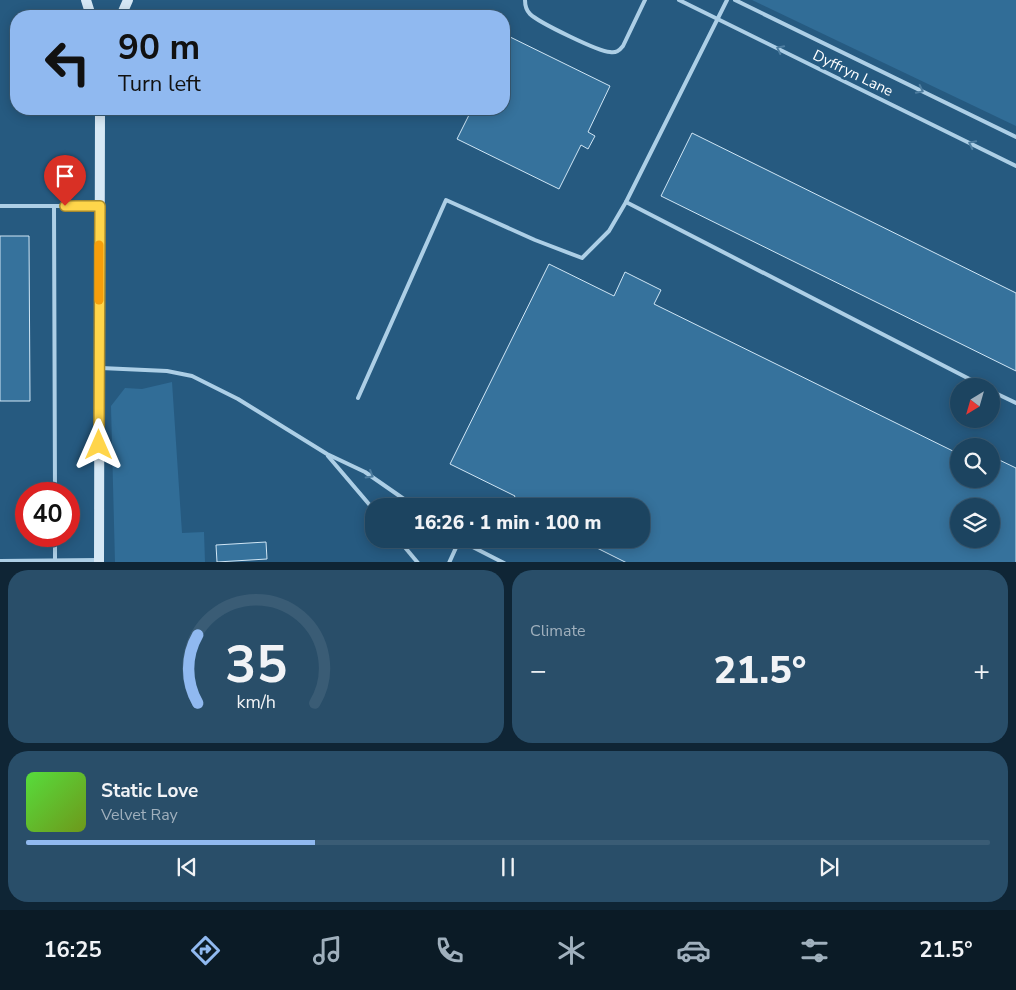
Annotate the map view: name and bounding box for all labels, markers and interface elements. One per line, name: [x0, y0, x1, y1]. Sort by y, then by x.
text: 90 m: [118, 24, 200, 71]
icon: left: [35, 30, 100, 95]
one-way arrow: [776, 45, 785, 55]
street label: Dyffryn Lane: [809, 45, 897, 101]
text: Turn left: [118, 69, 201, 99]
one-way arrow: [915, 84, 924, 95]
one-way arrow: [968, 140, 977, 150]
pin: [44, 155, 86, 206]
icon: arrive: [51, 162, 79, 190]
north arrow: [950, 378, 1000, 428]
map controls: [950, 378, 1000, 548]
position arrow: [72, 418, 124, 470]
button: search: [950, 438, 1000, 488]
one-way arrow: [365, 469, 374, 479]
speed limit sign: 40: [15, 482, 80, 547]
button: layers: [950, 498, 1000, 548]
text: 16:26 · 1 min · 100 m: [414, 510, 601, 536]
text: Climate: [530, 620, 585, 642]
text: 35: [225, 629, 287, 700]
text: 21.5°: [714, 645, 806, 696]
text: −: [530, 652, 547, 690]
text: +: [973, 652, 990, 690]
text: km/h: [236, 690, 276, 714]
text: Static Love: [101, 778, 198, 804]
text: Velvet Ray: [101, 804, 178, 826]
icon: previous: [173, 853, 201, 881]
icon: pause: [494, 853, 522, 881]
icon: next: [815, 853, 843, 881]
icon: directions: [188, 933, 223, 968]
icon: music: [310, 933, 345, 968]
icon: phone: [432, 933, 467, 968]
icon: climate: [554, 933, 589, 968]
icon: car: [676, 933, 711, 968]
icon: filters: [797, 933, 832, 968]
text: 16:25: [43, 935, 102, 965]
text: 21.5°: [919, 935, 973, 965]

